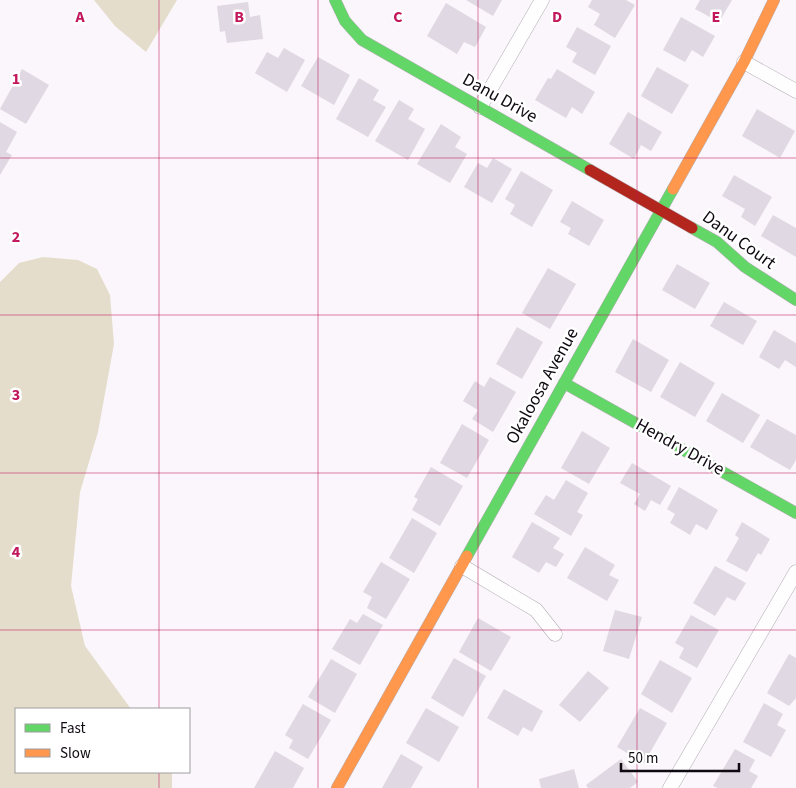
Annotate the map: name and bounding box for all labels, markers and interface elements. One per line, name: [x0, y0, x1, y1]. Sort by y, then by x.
text: A: [74, 6, 85, 28]
text: B: [234, 6, 244, 28]
text: C: [393, 6, 403, 28]
text: D: [552, 6, 562, 28]
text: E: [712, 6, 720, 28]
street label: Danu Drive: [458, 67, 542, 129]
text: 1: [12, 68, 20, 90]
street label: Danu Court: [697, 205, 781, 275]
text: 2: [12, 226, 20, 248]
street label: Okaloosa Avenue: [500, 323, 584, 449]
text: 3: [12, 384, 20, 406]
street label: Hendry Drive: [631, 412, 729, 482]
text: 4: [12, 541, 21, 563]
legend: [15, 708, 190, 773]
text: Fast: [60, 718, 86, 739]
scale bar: [621, 740, 738, 772]
text: Slow: [60, 743, 91, 764]
text: 50 m: [628, 748, 658, 769]

